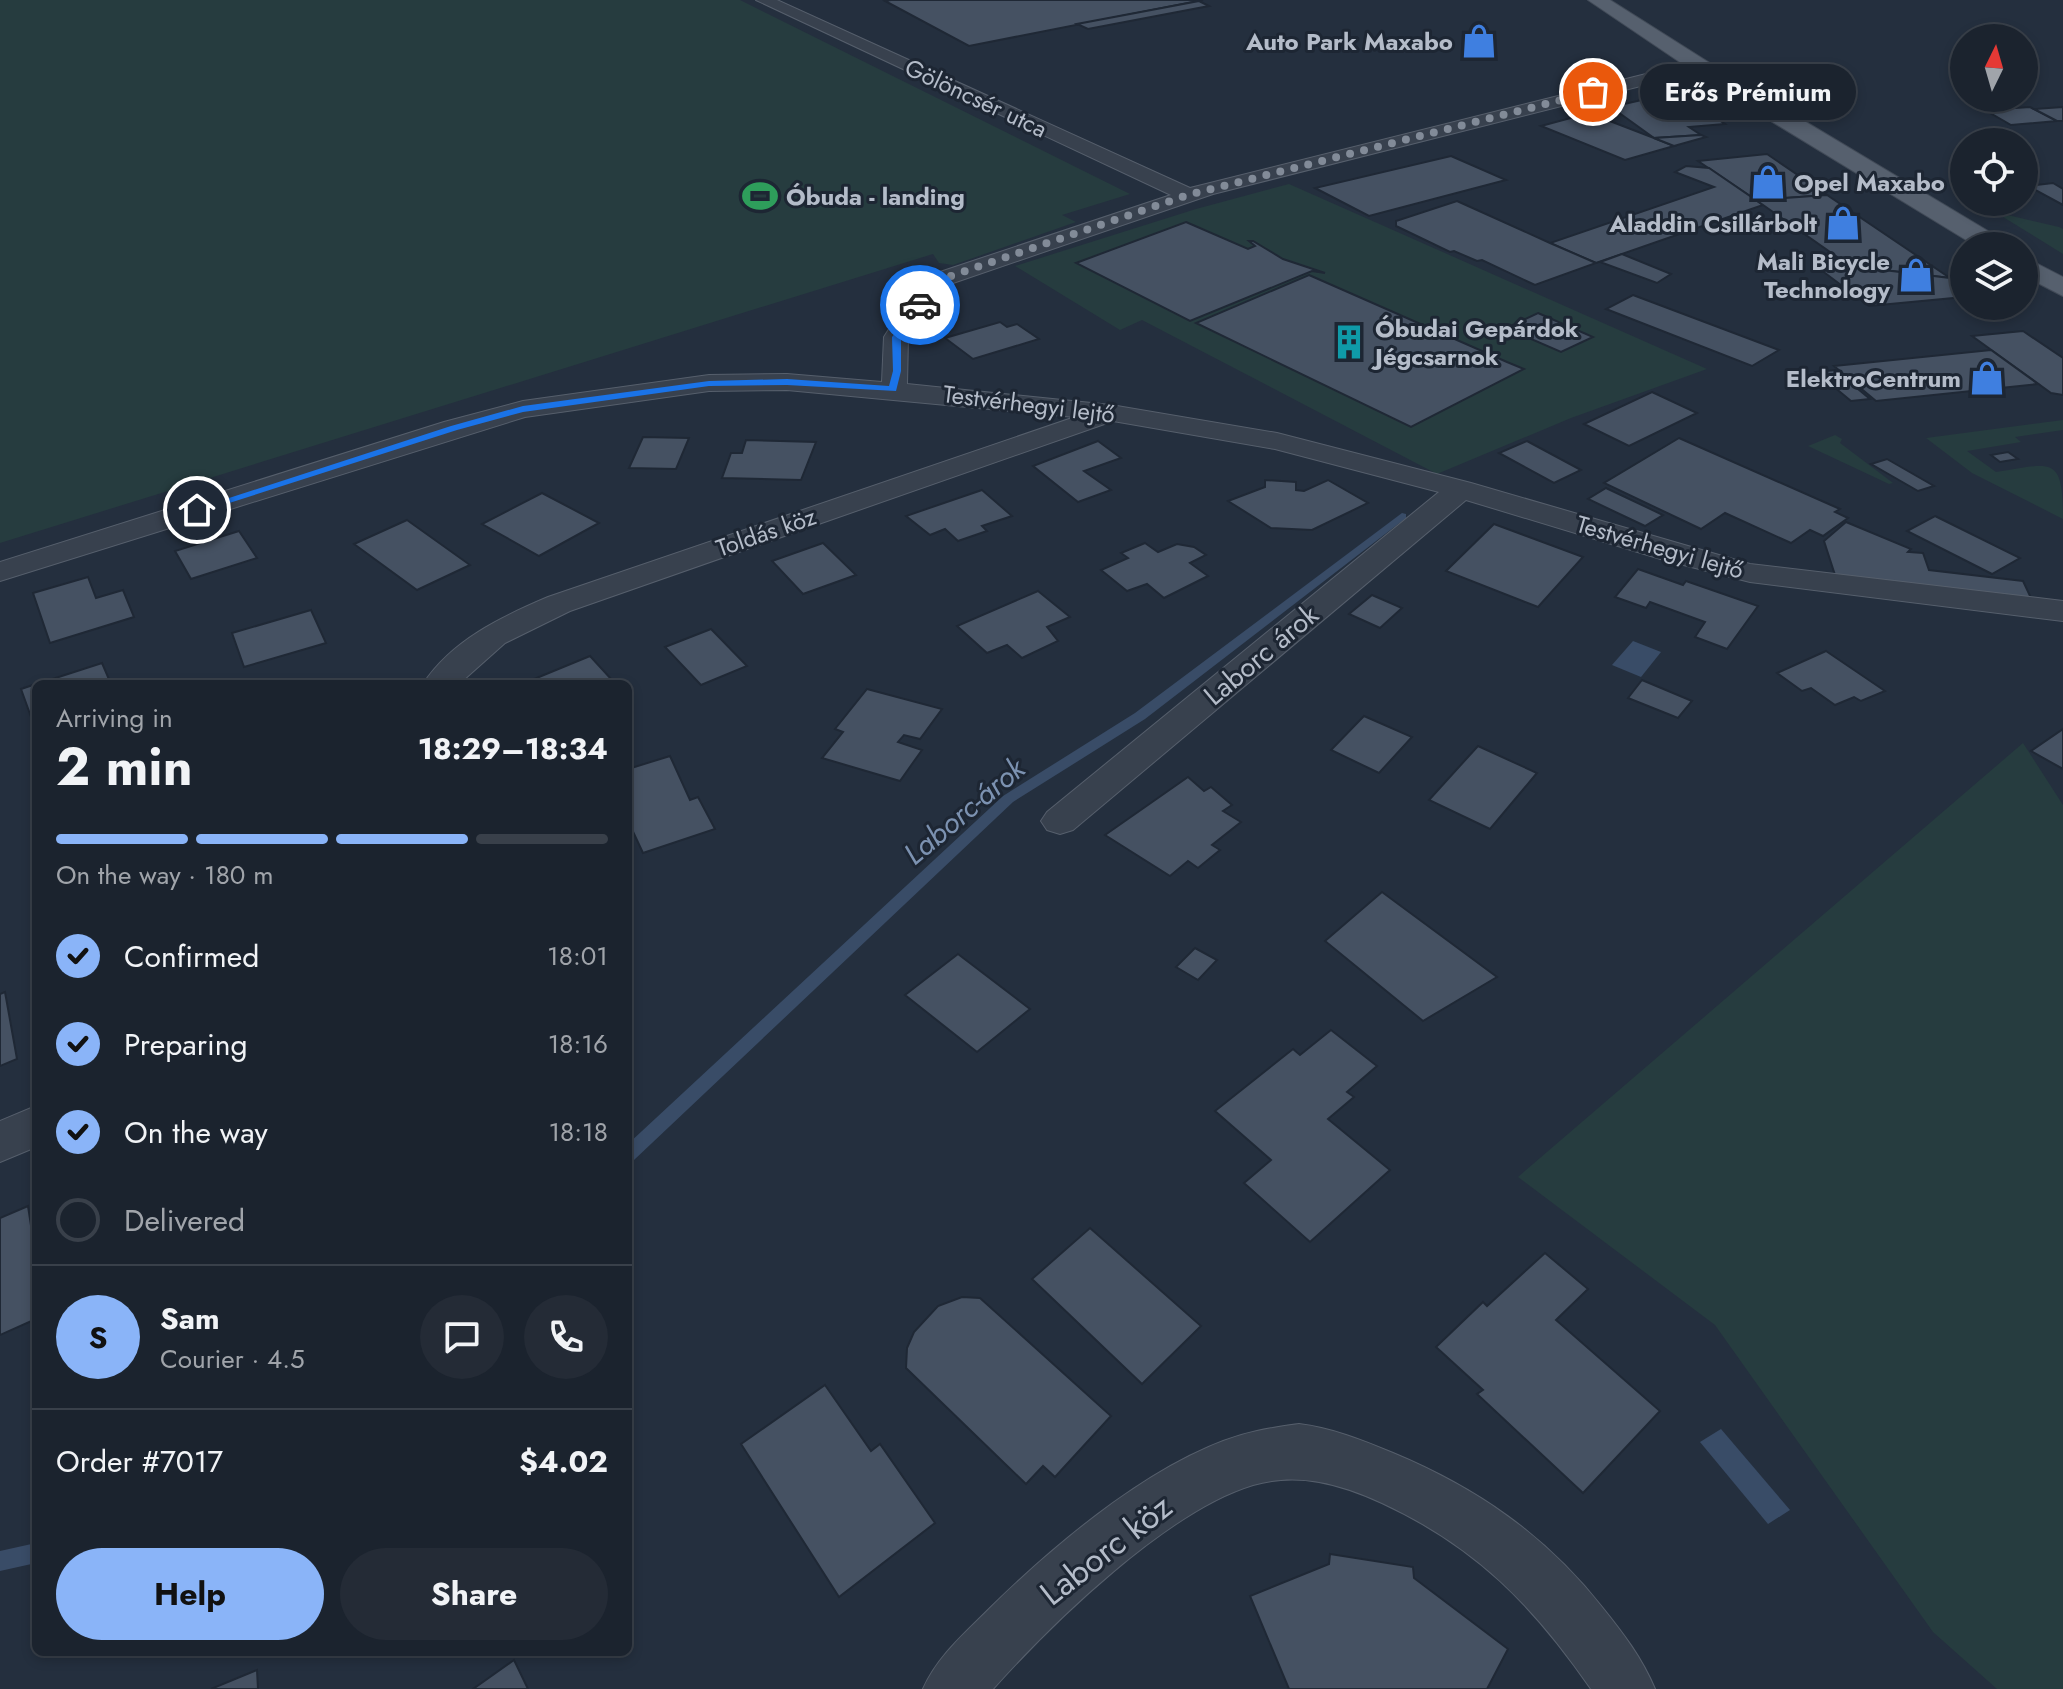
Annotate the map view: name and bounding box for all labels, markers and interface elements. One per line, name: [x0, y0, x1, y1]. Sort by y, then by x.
shop icon: Auto Park Maxabo: [1460, 22, 1498, 60]
place label: Auto Park Maxabo: [1245, 24, 1453, 59]
north arrow: [1950, 24, 2038, 112]
map controls: [1950, 24, 2038, 320]
street label: Gölöncsér utca: [899, 50, 1053, 146]
pin: [1559, 58, 1627, 126]
callout: Erős Prémium: [1641, 64, 1857, 120]
icon: bag: [1571, 70, 1615, 114]
text: Erős Prémium: [1665, 73, 1832, 111]
button: locate: [1950, 128, 2038, 216]
shop icon: Opel Maxabo: [1749, 163, 1787, 201]
place label: Opel Maxabo: [1794, 165, 1945, 200]
sports icon: Óbuda - landing: [741, 177, 779, 215]
place label: Óbuda - landing: [786, 179, 965, 214]
shop icon: Aladdin Csillárbolt: [1824, 204, 1862, 242]
place label: Aladdin Csillárbolt: [1608, 206, 1817, 241]
button: layers: [1950, 232, 2038, 320]
place label: Mali Bicycle Technology: [1757, 244, 1890, 307]
shop icon: Mali Bicycle Technology: [1897, 256, 1935, 294]
courier: [880, 265, 960, 345]
icon: car: [898, 283, 942, 327]
place label: Óbudai Gepárdok Jégcsarnok: [1371, 311, 1579, 374]
building icon: Óbudai Gepárdok Jégcsarnok: [1330, 323, 1368, 361]
shop icon: ElektroCentrum: [1968, 359, 2006, 397]
place label: ElektroCentrum: [1786, 361, 1961, 396]
street label: Testvérhegyi lejtő: [941, 376, 1117, 432]
pin: [163, 476, 231, 544]
icon: home: [175, 488, 219, 532]
street label: Toldás köz: [711, 499, 821, 565]
street label: Testvérhegyi lejtő: [1572, 506, 1748, 588]
street label: Laborc árok: [1195, 594, 1328, 715]
text: Arriving in: [56, 699, 173, 737]
text: 18:29–18:34: [418, 727, 608, 770]
text: 2 min: [56, 729, 193, 805]
water label: Laborc-árok: [894, 747, 1035, 875]
text: On the way · 180 m: [56, 856, 274, 894]
icon: check: [56, 934, 100, 978]
text: Confirmed: [124, 935, 259, 978]
text: 18:01: [547, 937, 608, 975]
icon: check: [56, 1022, 100, 1066]
text: Preparing: [124, 1023, 248, 1066]
text: 18:16: [548, 1025, 608, 1063]
icon: check: [56, 1110, 100, 1154]
text: On the way: [124, 1111, 268, 1154]
text: 18:18: [548, 1113, 608, 1151]
text: Delivered: [124, 1199, 245, 1242]
button: chat: [420, 1295, 504, 1379]
button: phone: [524, 1295, 608, 1379]
text: Sam: [160, 1297, 220, 1340]
text: S: [89, 1316, 107, 1359]
text: Courier · 4.5: [160, 1340, 305, 1378]
text: Order #7017: [56, 1440, 223, 1483]
text: $4.02: [519, 1440, 608, 1483]
street label: Laborc köz: [1030, 1483, 1183, 1617]
button: Help: [56, 1548, 324, 1640]
button: Share: [340, 1548, 608, 1640]

